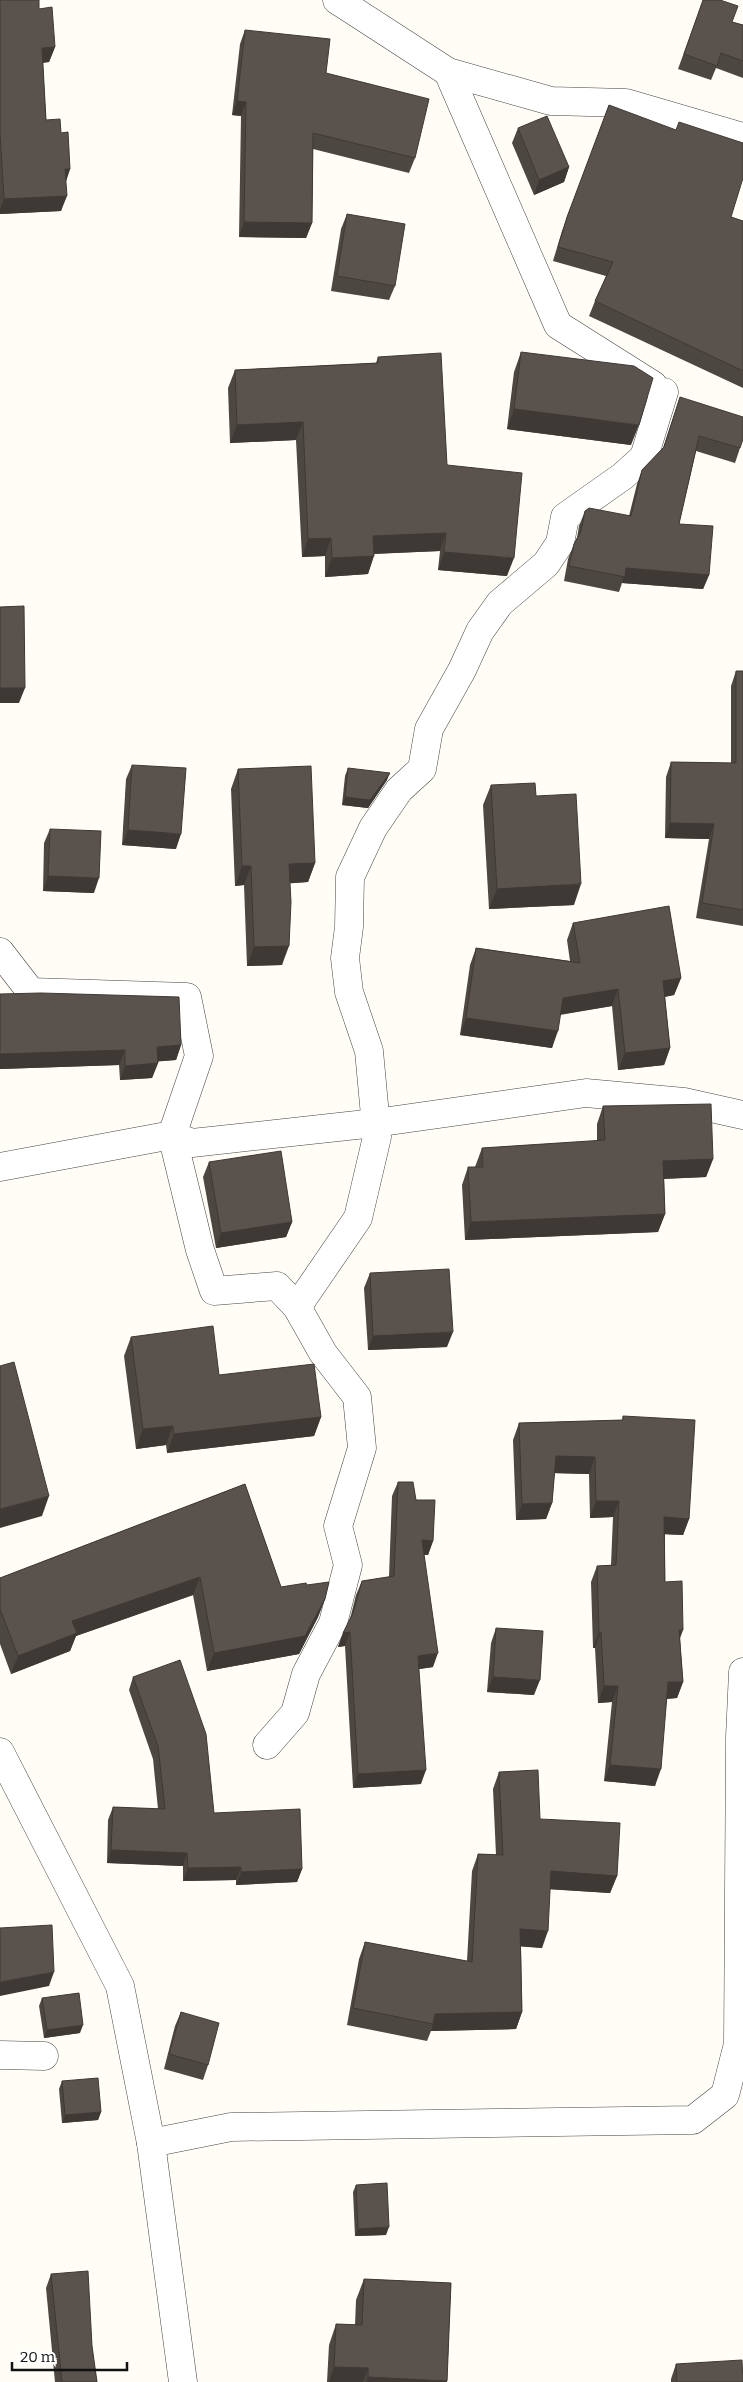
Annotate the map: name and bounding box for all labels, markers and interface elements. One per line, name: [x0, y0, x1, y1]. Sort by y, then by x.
scale bar: [12, 2340, 128, 2372]
text: 20 m: [20, 2348, 56, 2366]

